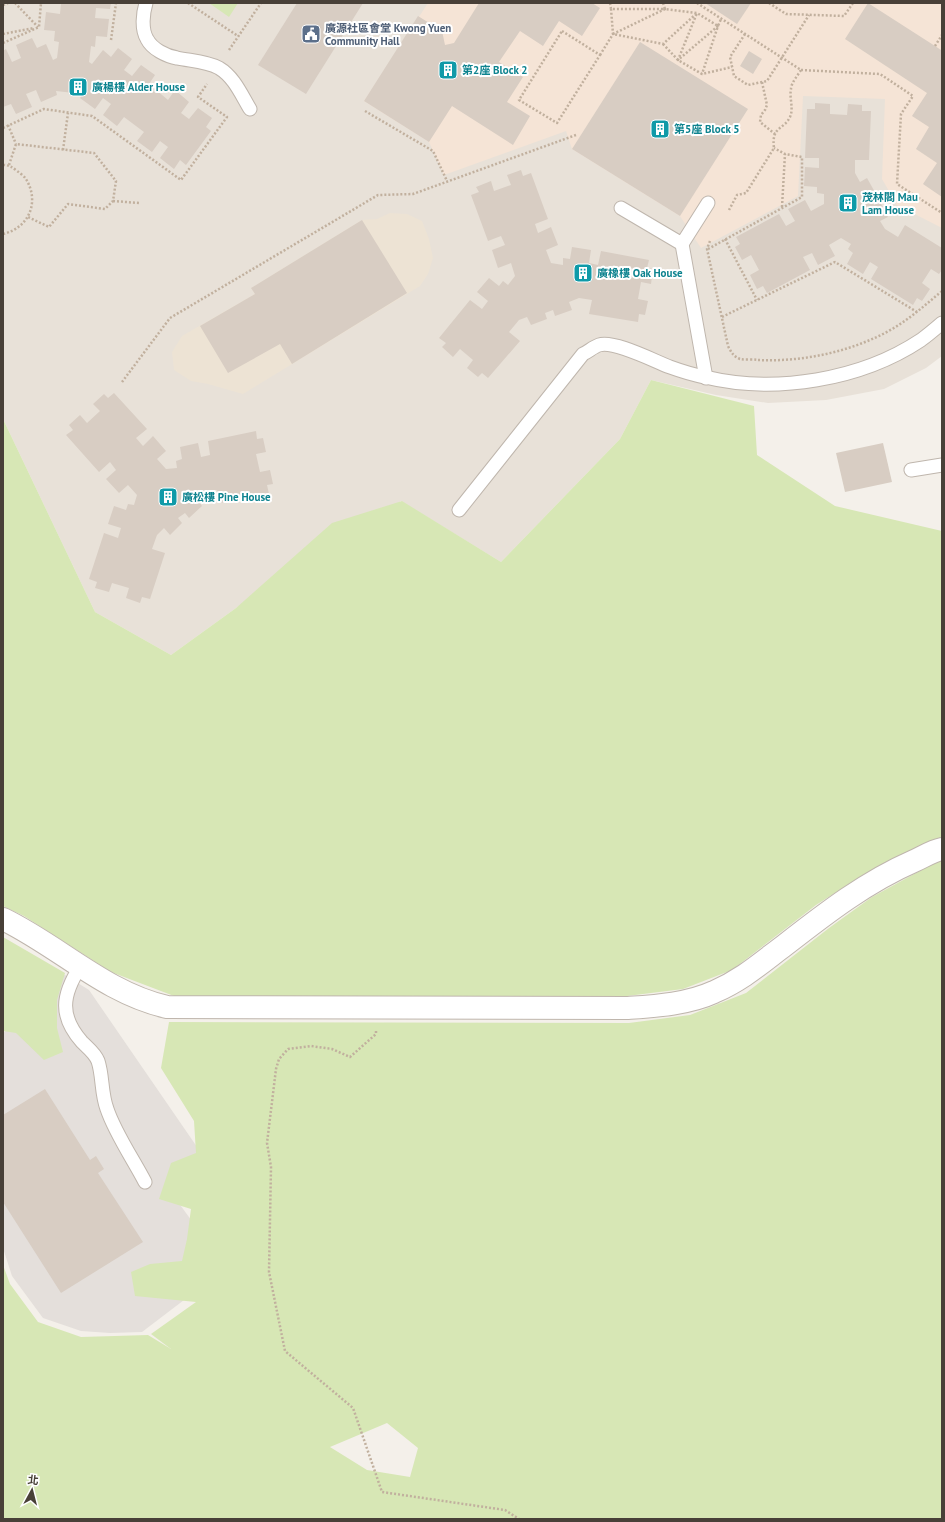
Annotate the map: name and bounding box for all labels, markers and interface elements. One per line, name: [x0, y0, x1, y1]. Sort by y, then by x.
place label: 廣源社區會堂 Kwong Yuen Community Hall: [325, 21, 451, 48]
public building icon: 廣源社區會堂 Kwong Yuen Community Hall: [300, 23, 322, 45]
building icon: 第2座 Block 2: [437, 59, 459, 81]
place label: 第2座 Block 2: [462, 63, 528, 77]
building icon: 廣楊樓 Alder House: [67, 76, 89, 98]
place label: 廣楊樓 Alder House: [92, 80, 185, 94]
building icon: 第5座 Block 5: [649, 118, 671, 140]
place label: 第5座 Block 5: [674, 122, 740, 136]
place label: 茂林閣 Mau Lam House: [862, 190, 918, 217]
building icon: 茂林閣 Mau Lam House: [837, 192, 859, 214]
building icon: 廣橡樓 Oak House: [572, 262, 594, 284]
place label: 廣橡樓 Oak House: [597, 266, 683, 280]
building icon: 廣松樓 Pine House: [157, 486, 179, 508]
place label: 廣松樓 Pine House: [182, 490, 271, 504]
north arrow: [12, 1470, 52, 1510]
text: 北: [27, 1472, 40, 1488]

